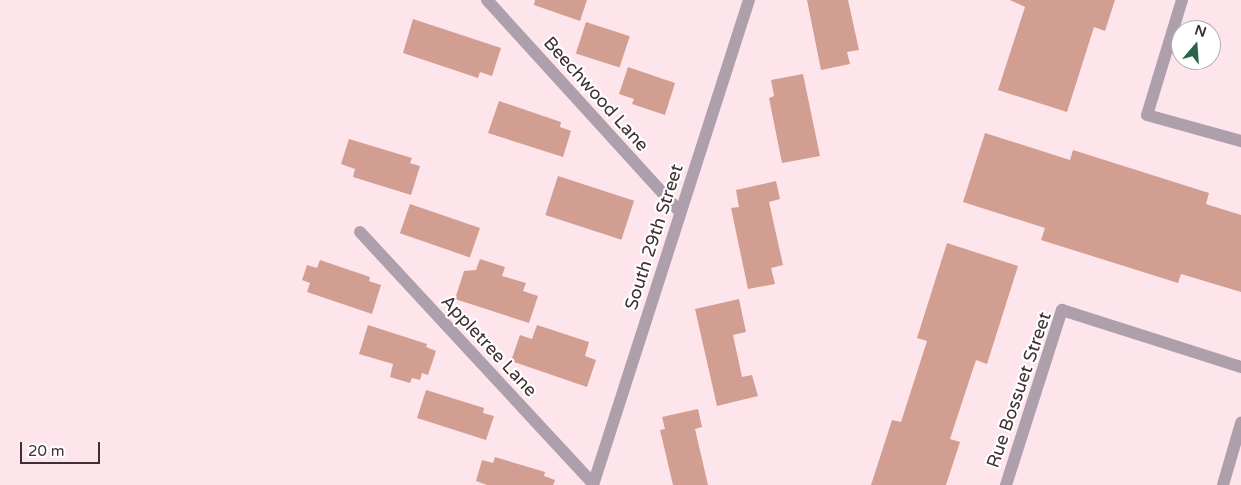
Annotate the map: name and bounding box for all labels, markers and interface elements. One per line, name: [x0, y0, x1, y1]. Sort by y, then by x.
north arrow: [1171, 20, 1221, 70]
text: N: [1193, 21, 1208, 41]
street label: Beechwood Lane: [539, 32, 653, 156]
street label: South 29th Street: [620, 161, 688, 313]
street label: Appletree Lane: [436, 291, 542, 401]
street label: Rue Bossuet Street: [982, 309, 1056, 471]
scale bar: [22, 432, 102, 464]
text: 20 m: [28, 442, 65, 460]

